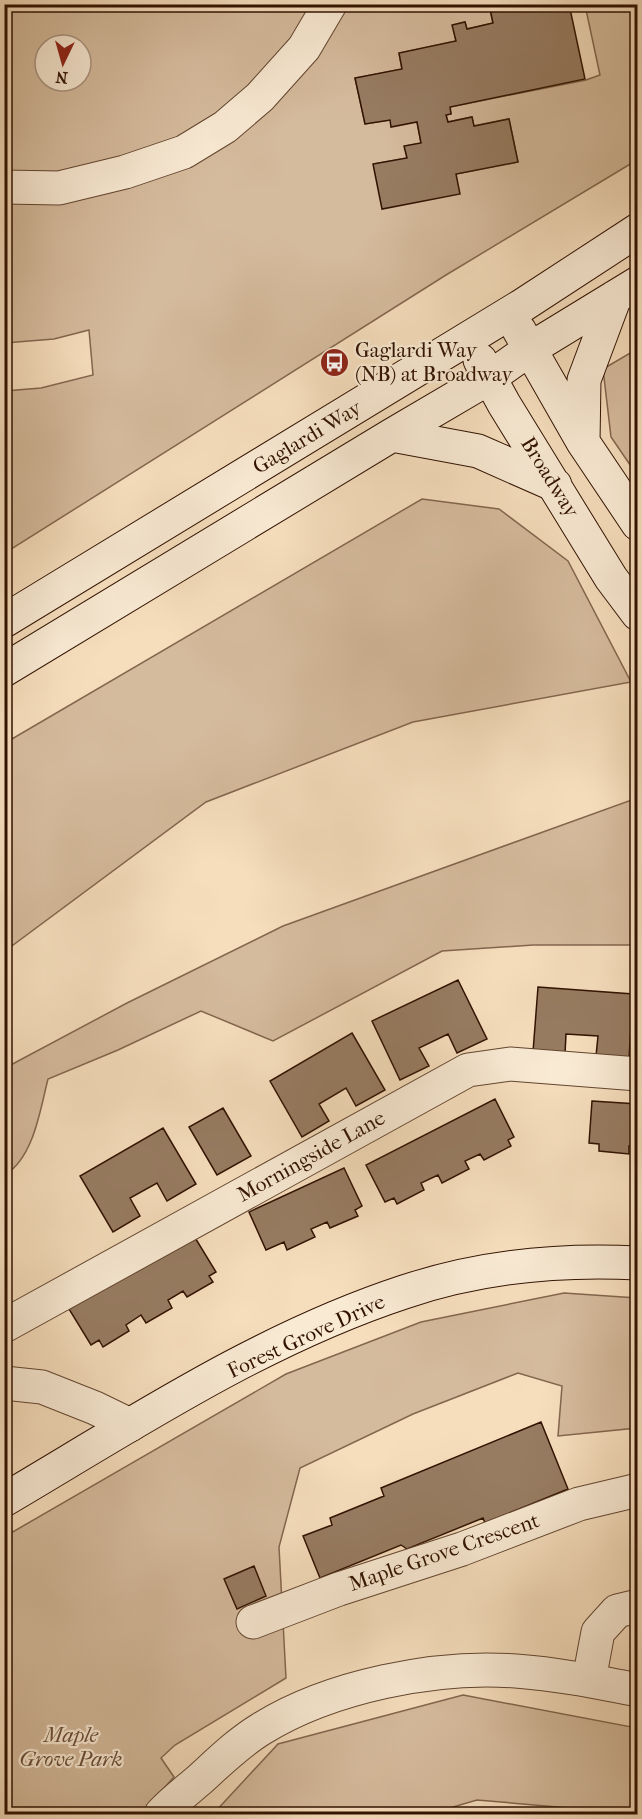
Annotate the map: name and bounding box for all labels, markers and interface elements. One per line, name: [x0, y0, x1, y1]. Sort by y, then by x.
north arrow: [33, 33, 93, 93]
text: N: [54, 67, 69, 87]
place label: Gaglardi Way (NB) at Broadway: [355, 338, 513, 386]
bus stop icon: Gaglardi Way (NB) at Broadway: [318, 346, 350, 378]
street label: Gaglardi Way: [249, 395, 366, 479]
street label: Broadway: [516, 432, 584, 522]
street label: Morningside Lane: [233, 1105, 389, 1207]
street label: Forest Grove Drive: [224, 1289, 388, 1383]
street label: Maple Grove Crescent: [346, 1508, 543, 1596]
park label: Maple Grove Park: [19, 1723, 123, 1771]

